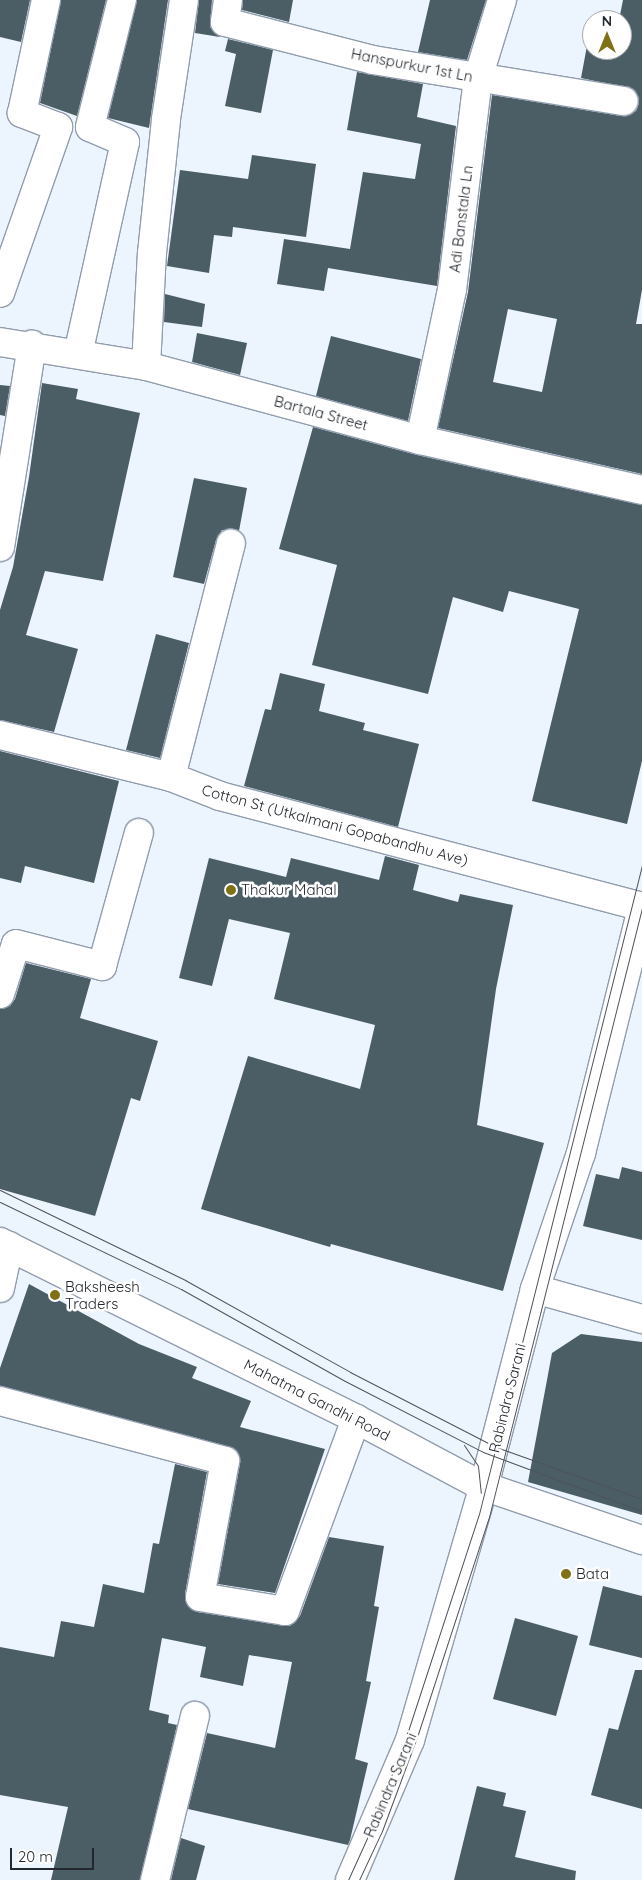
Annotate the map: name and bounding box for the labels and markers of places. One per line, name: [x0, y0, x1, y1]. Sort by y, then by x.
place label: Thakur Mahal: [241, 881, 337, 899]
marker: Thakur Mahal: [225, 884, 237, 896]
place label: Baksheesh Traders: [65, 1277, 140, 1312]
marker: Baksheesh Traders: [49, 1289, 61, 1301]
place label: Bata: [576, 1565, 609, 1583]
marker: Bata: [560, 1568, 572, 1580]

